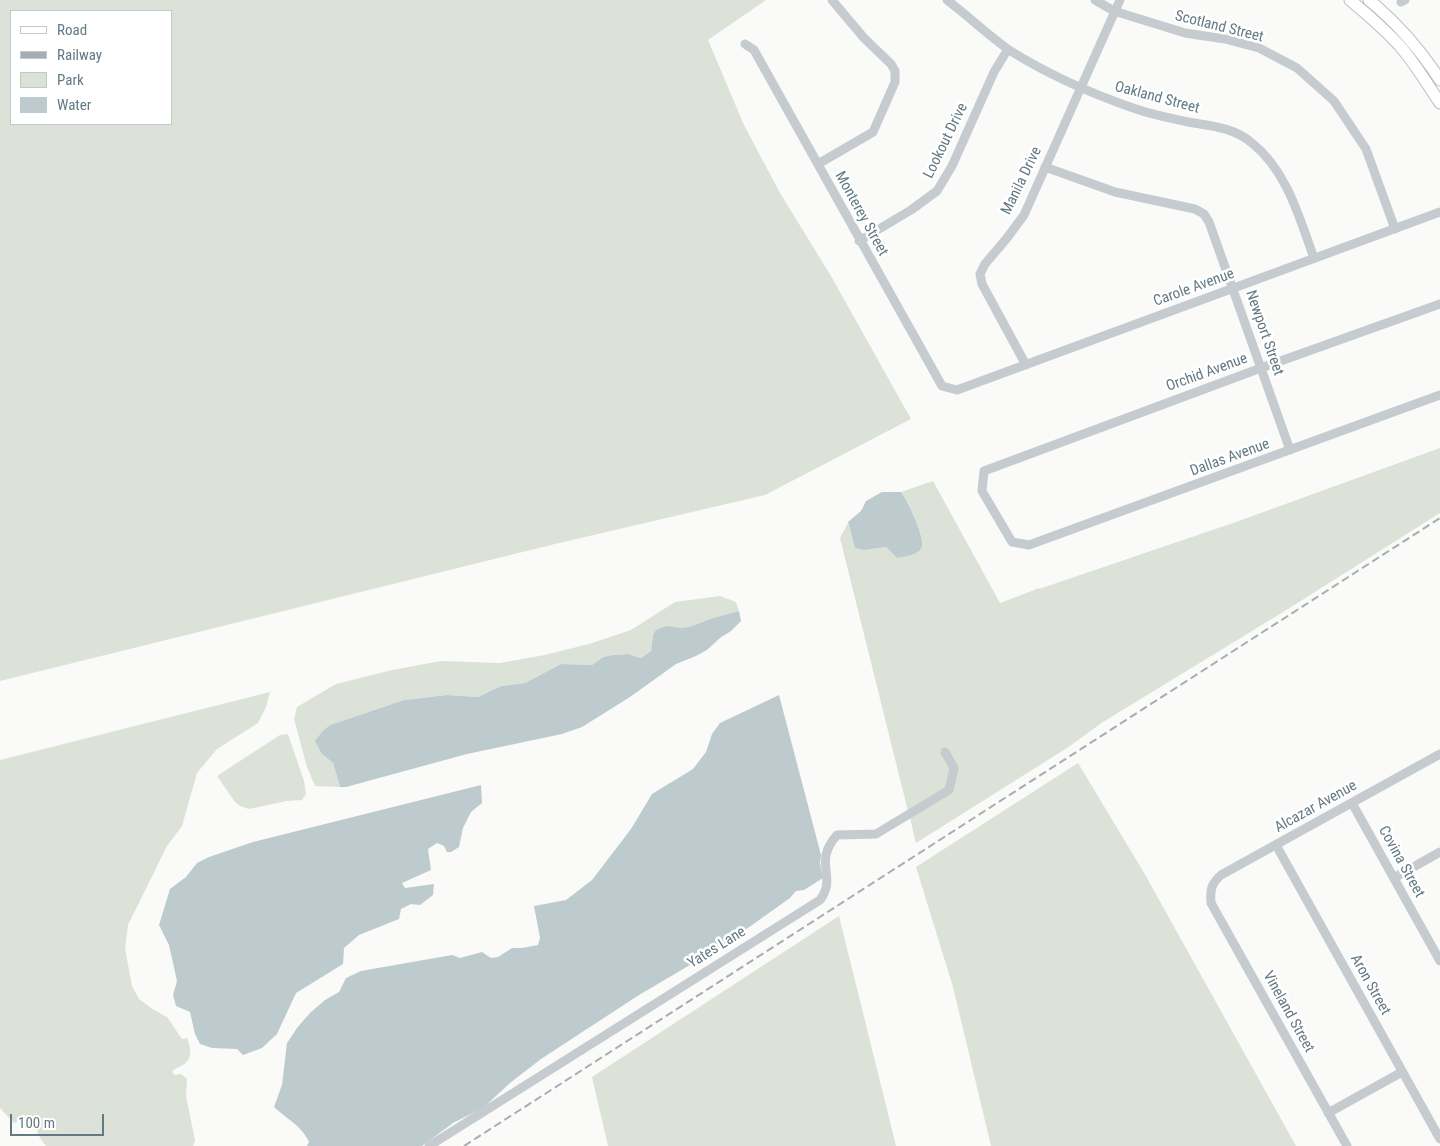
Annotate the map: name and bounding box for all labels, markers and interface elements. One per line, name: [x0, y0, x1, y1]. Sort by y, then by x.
street label: Scotland Street: [1173, 7, 1265, 47]
legend: [10, 10, 172, 125]
text: Road: [57, 21, 87, 39]
text: Railway: [57, 46, 102, 64]
text: Park: [57, 71, 84, 89]
street label: Oakland Street: [1113, 78, 1201, 118]
text: Water: [57, 96, 91, 114]
street label: Lookout Drive: [920, 100, 972, 182]
street label: Manila Drive: [998, 144, 1046, 218]
street label: Monterey Street: [830, 169, 892, 259]
street label: Carole Avenue: [1151, 265, 1237, 311]
street label: Newport Street: [1241, 288, 1287, 378]
street label: Orchid Avenue: [1164, 350, 1250, 396]
street label: Dallas Avenue: [1188, 435, 1272, 481]
street label: Alcazar Avenue: [1272, 777, 1360, 837]
street label: Covina Street: [1374, 823, 1428, 901]
street label: Yates Lane: [685, 923, 749, 973]
street label: Aron Street: [1346, 952, 1394, 1018]
street label: Vineland Street: [1258, 968, 1318, 1056]
scale bar: [12, 1104, 106, 1136]
text: 100 m: [18, 1114, 55, 1132]

